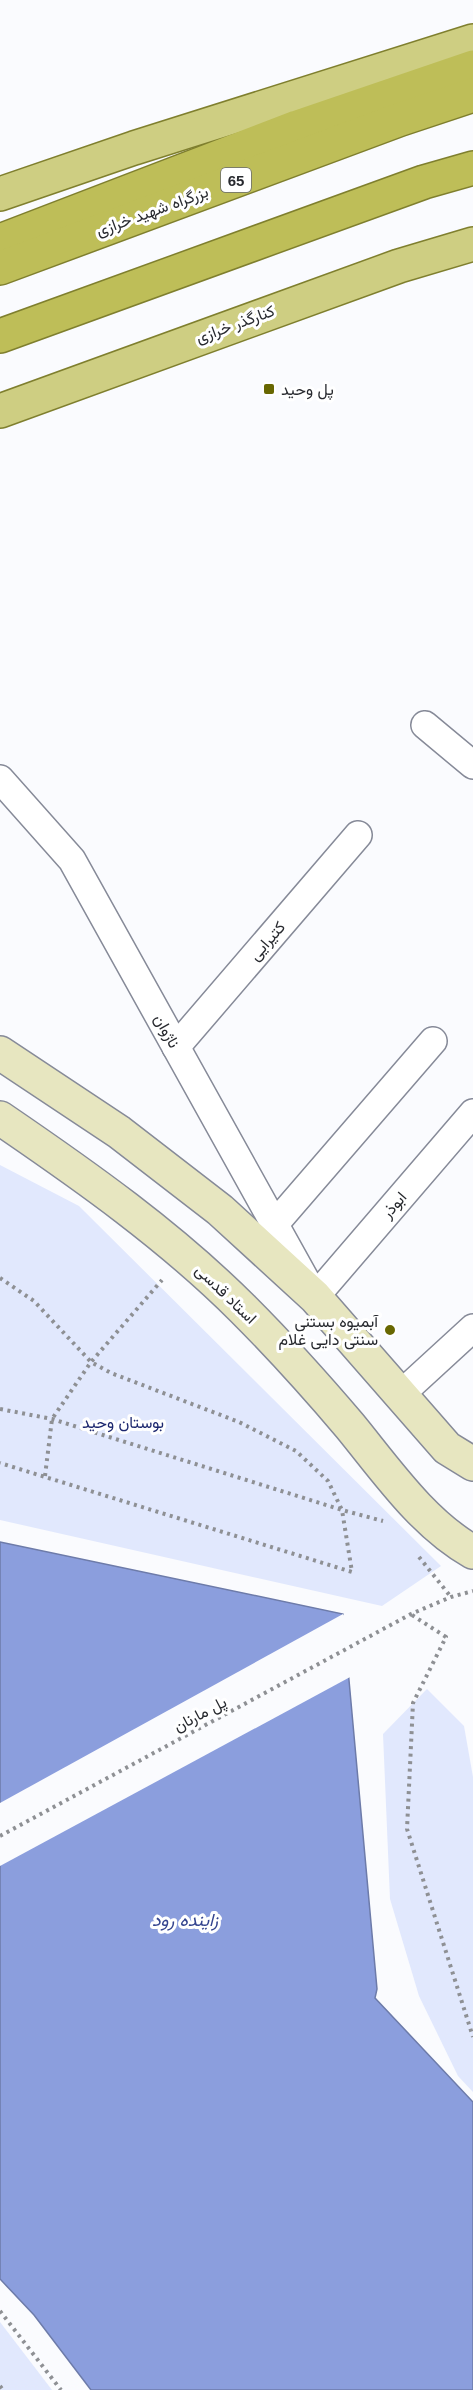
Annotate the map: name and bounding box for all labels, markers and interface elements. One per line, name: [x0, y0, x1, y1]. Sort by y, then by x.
road number: 65: [221, 168, 251, 192]
street label: بزرگراه شهید خرازی: [94, 183, 211, 241]
street label: کنارگذر خرازی: [193, 302, 277, 348]
place label: پل وحید: [281, 381, 334, 401]
marker: پل وحید: [262, 382, 276, 396]
street label: کتیرایی: [246, 918, 290, 965]
street label: ناژوان: [149, 1011, 183, 1052]
street label: ابوذر: [378, 1189, 411, 1223]
street label: استاد قدسی: [191, 1261, 260, 1328]
place label: آبمیوه بستنی سنتی دایی غلام: [279, 1313, 379, 1350]
marker: آبمیوه بستنی سنتی دایی غلام: [383, 1323, 397, 1337]
park label: بوستان وحید: [82, 1414, 164, 1433]
street label: پل مارنان: [171, 1693, 231, 1738]
water label: زاینده رود: [152, 1910, 219, 1931]

